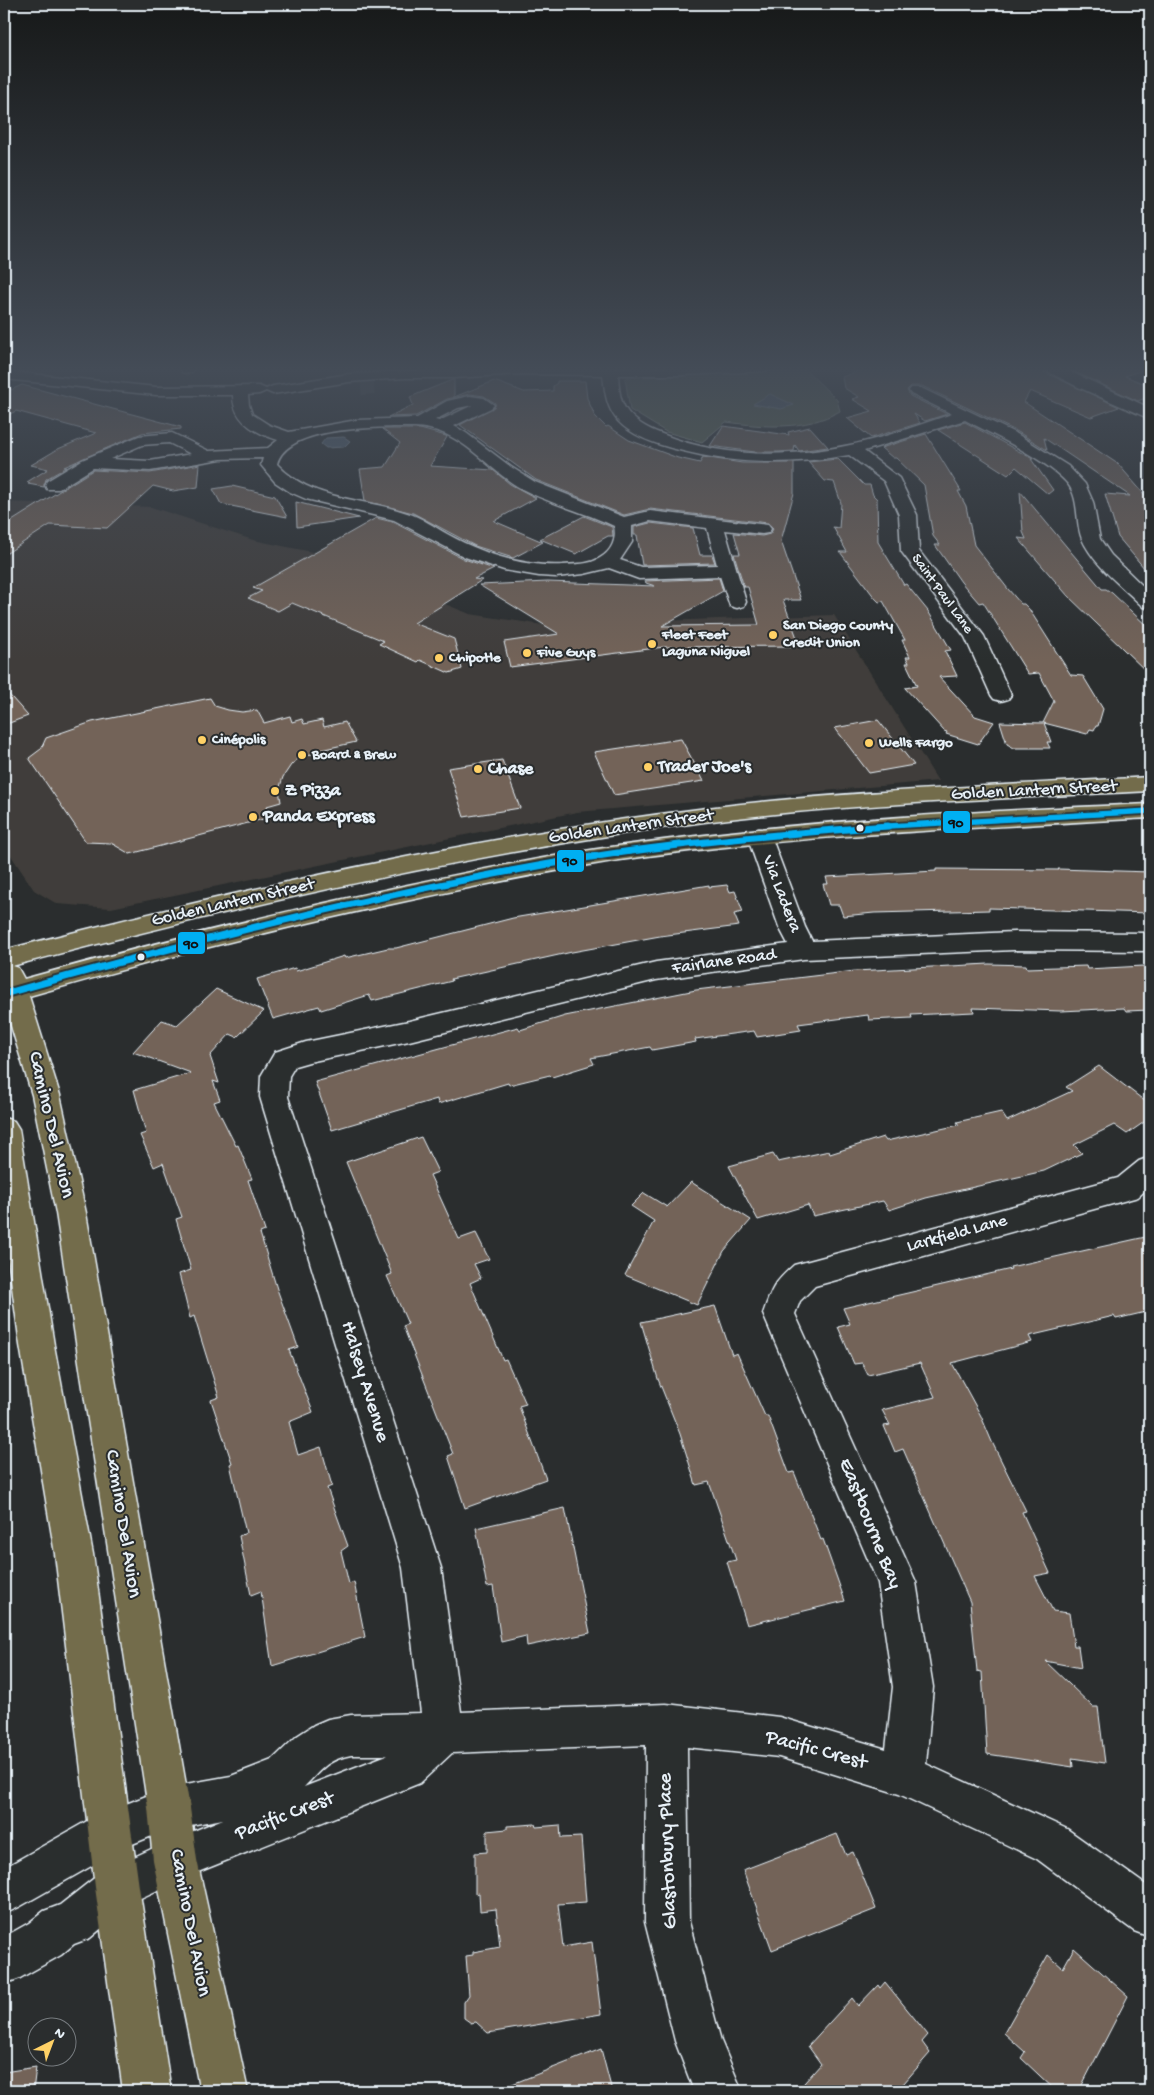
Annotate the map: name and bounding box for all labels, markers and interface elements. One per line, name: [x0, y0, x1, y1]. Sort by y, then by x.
street label: Saint Paul Lane: [907, 550, 977, 638]
place label: San Diego County Credit Union: [782, 617, 894, 652]
place label: Fleet Feet Laguna Niguel: [661, 626, 751, 661]
marker: San Diego County Credit Union: [767, 629, 779, 641]
marker: Fleet Feet Laguna Niguel: [646, 638, 658, 650]
place label: Five Guys: [536, 644, 597, 662]
marker: Five Guys: [521, 647, 533, 659]
place label: Chipotle: [448, 649, 502, 667]
marker: Chipotle: [433, 652, 445, 664]
place label: Cinépolis: [211, 731, 267, 749]
marker: Cinépolis: [196, 734, 208, 746]
place label: Wells Fargo: [878, 734, 953, 752]
marker: Wells Fargo: [863, 737, 875, 749]
place label: Board & Brew: [311, 746, 397, 764]
marker: Board & Brew: [296, 749, 308, 761]
place label: Trader Joe's: [656, 757, 753, 778]
place label: Chase: [487, 759, 534, 780]
marker: Trader Joe's: [642, 761, 654, 773]
marker: Chase: [472, 763, 484, 775]
street label: Golden Lantern Street: [950, 776, 1119, 806]
place label: Z Pizza: [285, 781, 342, 802]
marker: Z Pizza: [269, 785, 281, 797]
street label: Golden Lantern Street: [547, 805, 716, 849]
place label: Panda Express: [262, 807, 376, 828]
line badge: 90: [942, 810, 971, 834]
marker: Panda Express: [247, 811, 259, 823]
text: 90: [948, 816, 964, 833]
unlabelled marker: [855, 823, 865, 833]
line badge: 90: [556, 849, 585, 873]
street label: Via Ladera: [756, 852, 806, 936]
text: 90: [562, 854, 578, 871]
street label: Golden Lantern Street: [150, 874, 318, 932]
line badge: 90: [177, 931, 206, 955]
text: 90: [183, 937, 199, 954]
street label: Fairlane Road: [670, 944, 779, 980]
unlabelled marker: [136, 952, 146, 962]
street label: Camino Del Avion: [21, 1049, 79, 1201]
street label: Larkfield Lane: [905, 1210, 1010, 1257]
street label: Halsey Avenue: [334, 1318, 395, 1447]
street label: Camino Del Avion: [98, 1448, 146, 1600]
street label: Eastbourne Bay: [831, 1455, 907, 1593]
street label: Pacific Crest: [762, 1725, 872, 1777]
street label: Glastonbury Place: [654, 1771, 684, 1930]
street label: Pacific Crest: [231, 1786, 340, 1848]
street label: Camino Del Avion: [162, 1847, 216, 1999]
north arrow: [28, 2018, 78, 2068]
text: N: [50, 2025, 68, 2044]

